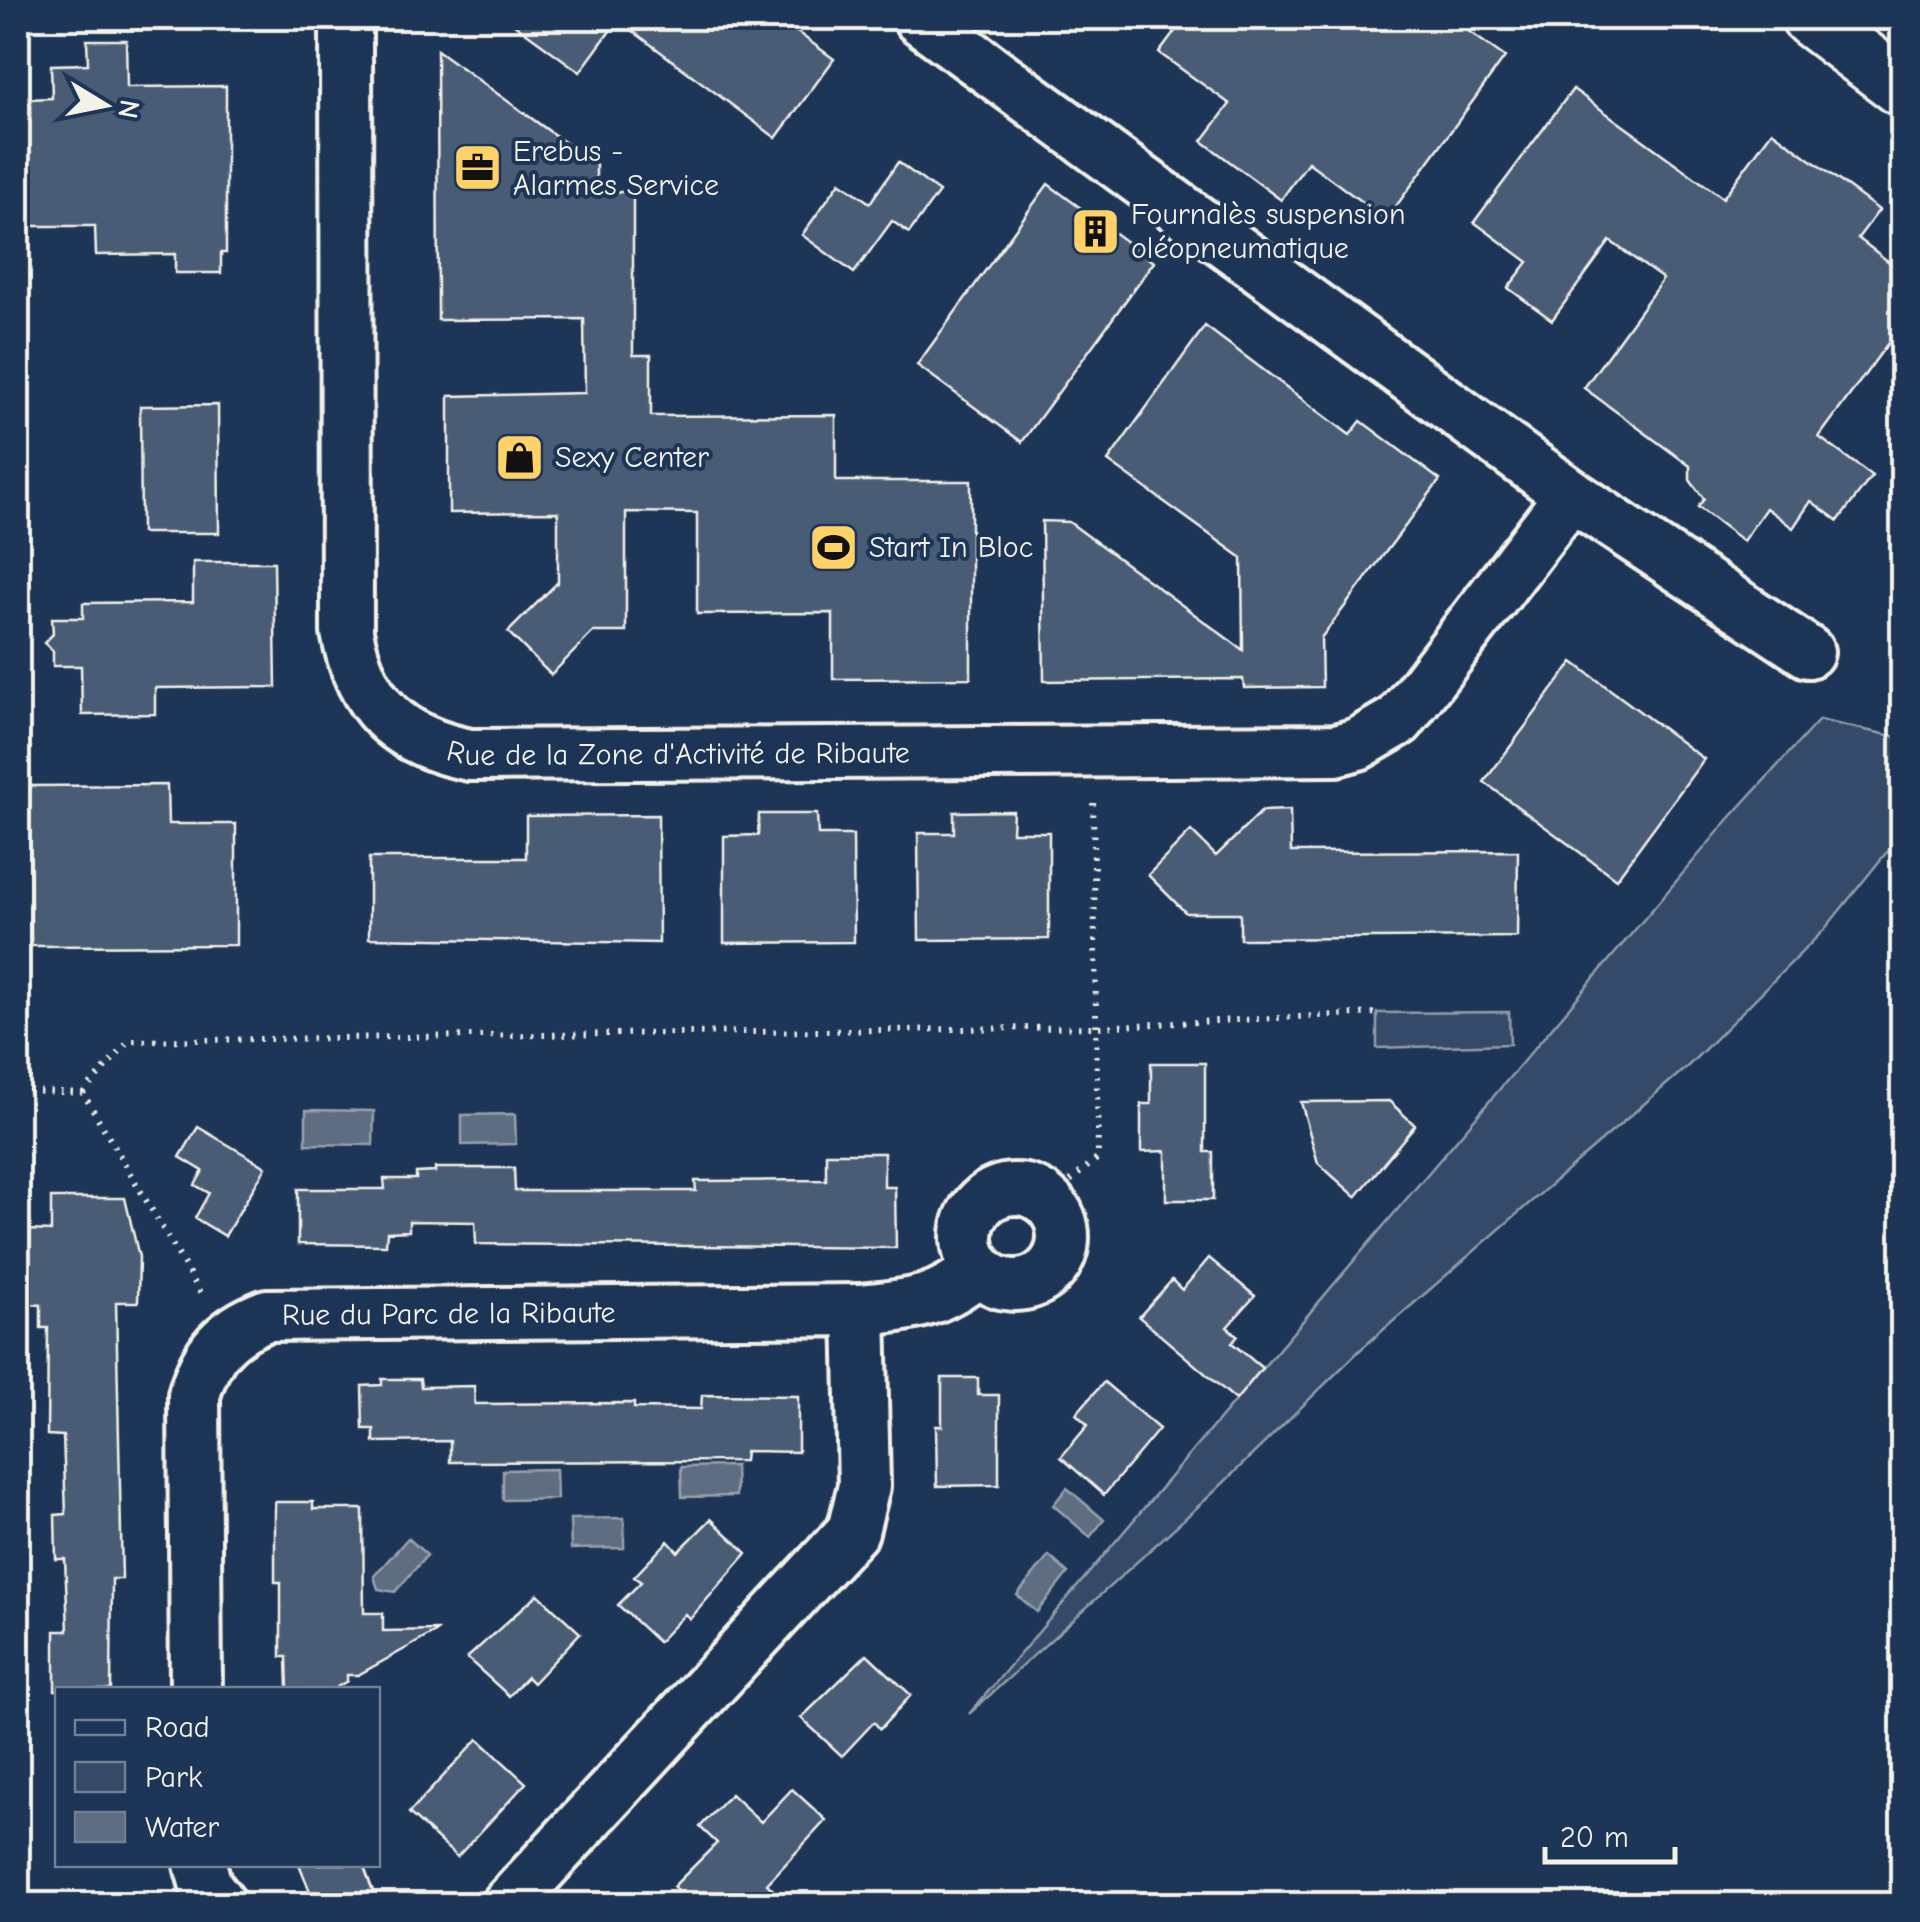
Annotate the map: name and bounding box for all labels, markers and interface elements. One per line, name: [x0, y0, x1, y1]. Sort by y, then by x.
north arrow: [55, 55, 155, 155]
text: N: [111, 97, 146, 121]
place label: Erebus - Alarmes Service: [513, 134, 719, 203]
office icon: Erebus - Alarmes Service: [452, 142, 504, 194]
place label: Fournalès suspension oléopneumatique: [1131, 197, 1405, 266]
building icon: Fournalès suspension oléopneumatique: [1070, 205, 1122, 257]
shop icon: Sexy Center: [494, 431, 546, 483]
place label: Sexy Center: [555, 440, 709, 475]
sports icon: Start In Bloc: [808, 521, 860, 573]
place label: Start In Bloc: [869, 530, 1033, 565]
street label: Rue de la Zone d'Activité de Ribaute: [443, 733, 910, 773]
street label: Rue du Parc de la Ribaute: [282, 1295, 616, 1332]
legend: [55, 1687, 380, 1867]
text: Road: [145, 1710, 210, 1745]
text: Park: [145, 1760, 203, 1795]
scale bar: [1545, 1802, 1675, 1864]
text: Water: [145, 1810, 219, 1845]
text: 20 m: [1560, 1820, 1629, 1855]

